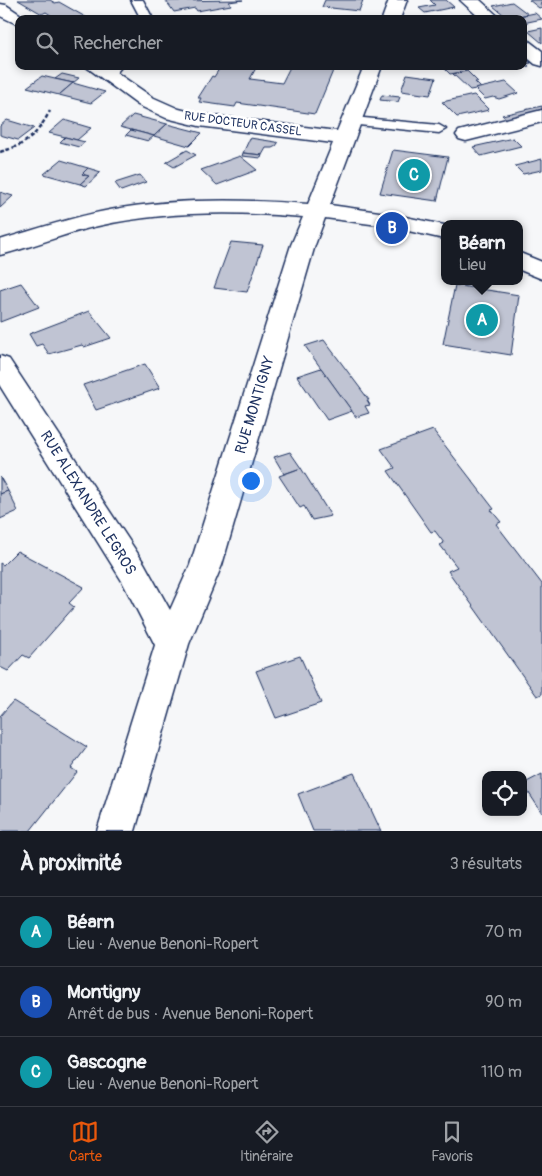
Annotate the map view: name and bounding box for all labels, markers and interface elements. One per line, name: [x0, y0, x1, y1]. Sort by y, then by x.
search box: [15, 15, 527, 70]
icon: search: [33, 29, 61, 57]
text: Rechercher: [73, 31, 163, 55]
street label: RUE DOCTEUR CASSEL: [183, 108, 303, 140]
pin: C: [398, 156, 430, 194]
pin: B: [376, 209, 408, 247]
popup: [441, 220, 523, 285]
text: Béarn: [458, 231, 506, 255]
text: Lieu: [458, 255, 486, 275]
pin: A: [466, 301, 498, 339]
street label: RUE MONTIGNY: [231, 353, 279, 456]
street label: RUE ALEXANDRE LEGROS: [36, 427, 140, 579]
your location: [238, 468, 264, 494]
map controls: [482, 771, 527, 816]
button: locate: [482, 771, 527, 816]
text: À proximité: [20, 850, 123, 877]
text: 3 résultats: [450, 854, 522, 874]
text: Béarn: [67, 910, 114, 934]
text: A: [31, 922, 41, 942]
text: 70 m: [485, 922, 522, 942]
text: Lieu · Avenue Benoni-Ropert: [67, 934, 258, 954]
text: Montigny: [67, 980, 140, 1004]
text: B: [31, 992, 41, 1012]
text: 90 m: [485, 992, 522, 1012]
text: Arrêt de bus · Avenue Benoni-Ropert: [67, 1004, 313, 1024]
text: Gascogne: [67, 1050, 146, 1074]
text: C: [31, 1062, 41, 1082]
text: 110 m: [481, 1062, 522, 1082]
text: Lieu · Avenue Benoni-Ropert: [67, 1074, 258, 1094]
tab: Carte: [69, 1118, 102, 1165]
tab: Itinéraire: [240, 1118, 293, 1165]
tab: Favoris: [431, 1118, 473, 1165]

